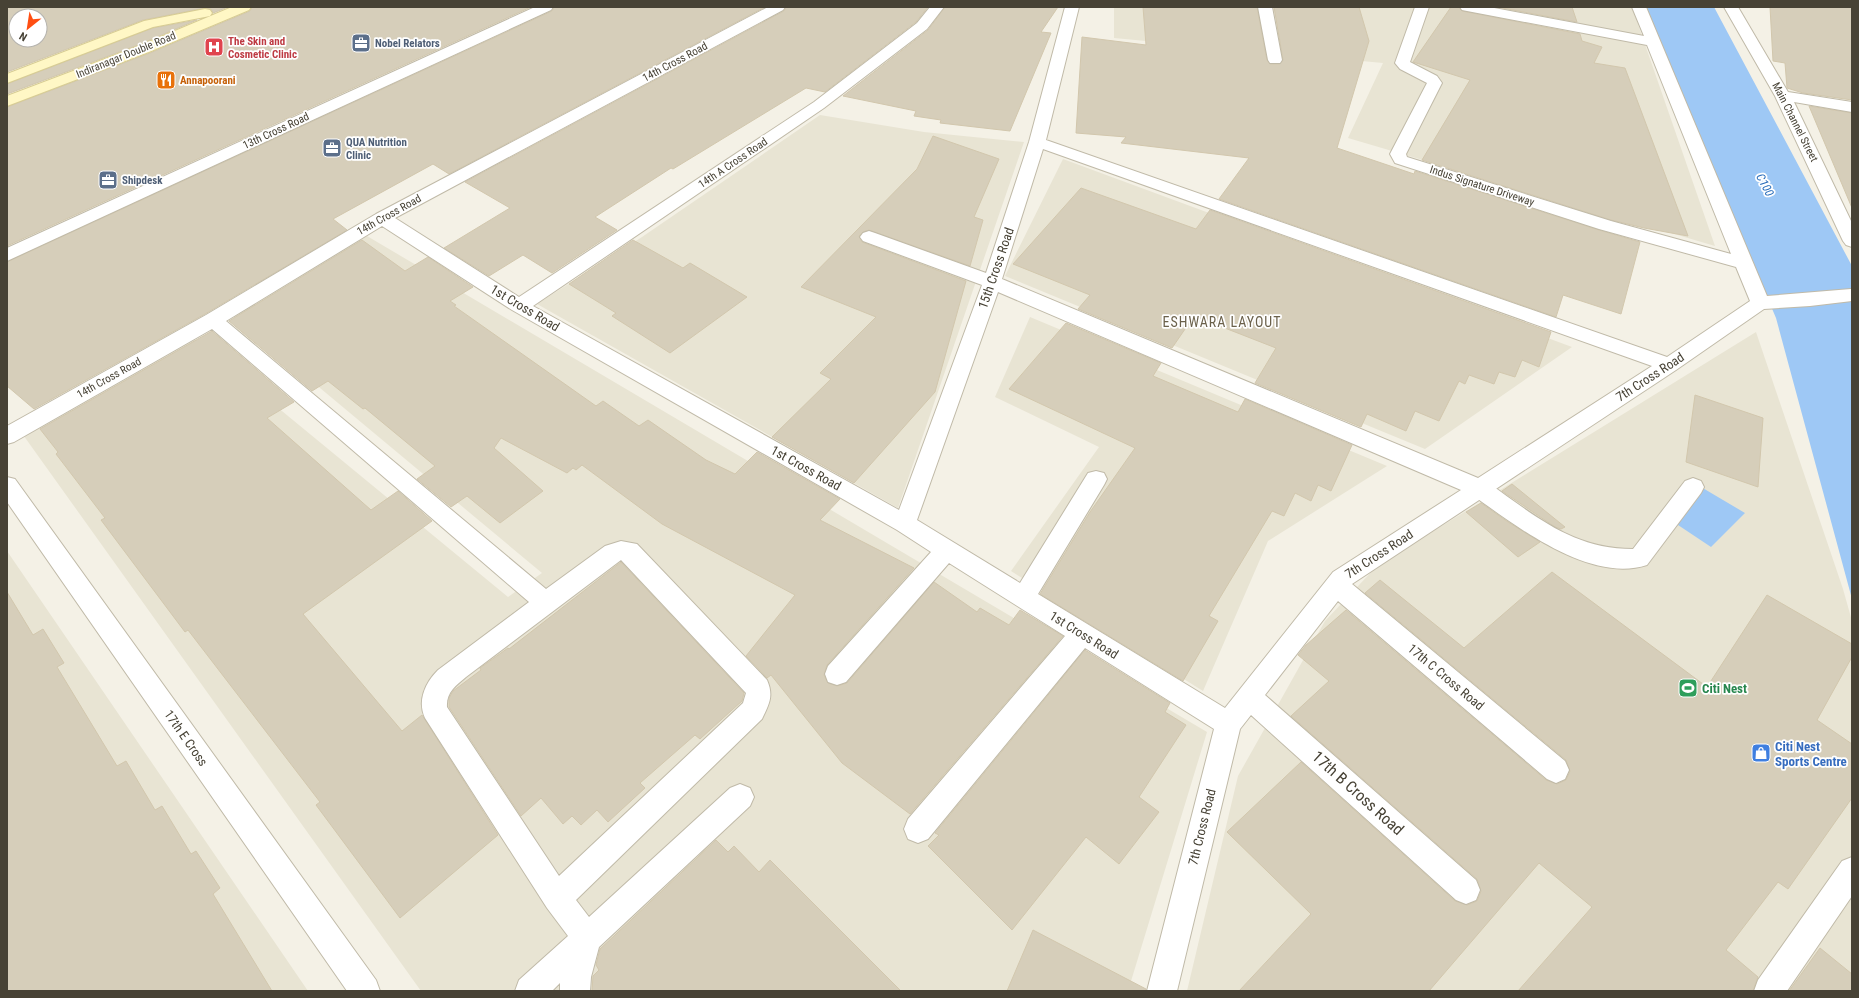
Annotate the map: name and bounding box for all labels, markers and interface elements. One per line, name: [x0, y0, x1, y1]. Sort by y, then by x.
north arrow: [8, 8, 48, 48]
text: N: [17, 29, 29, 44]
street label: Indiranagar Double Road: [74, 29, 178, 81]
office icon: Nobel Relators: [350, 32, 372, 54]
place label: The Skin and Cosmetic Clinic: [228, 35, 297, 61]
hospital icon: The Skin and Cosmetic Clinic: [203, 36, 225, 58]
place label: Nobel Relators: [375, 37, 440, 50]
street label: 14th Cross Road: [640, 39, 710, 85]
restaurant icon: Annapoorani: [155, 69, 177, 91]
place label: Annapoorani: [180, 74, 236, 87]
street label: Main Channel Street: [1769, 80, 1821, 164]
street label: 13th Cross Road: [241, 110, 311, 152]
street label: 14th A Cross Road: [696, 135, 770, 191]
place label: QUA Nutrition Clinic: [346, 136, 407, 162]
office icon: QUA Nutrition Clinic: [321, 137, 343, 159]
street label: Indus Signature Driveway: [1428, 163, 1536, 209]
office icon: Shipdesk: [97, 169, 119, 191]
water label: C100: [1753, 171, 1777, 199]
place label: Shipdesk: [122, 174, 163, 187]
street label: 14th Cross Road: [355, 192, 423, 238]
street label: 15th Cross Road: [975, 226, 1017, 310]
street label: 1st Cross Road: [488, 282, 562, 334]
district label: ESHWARA LAYOUT: [1163, 314, 1282, 330]
street label: 7th Cross Road: [1613, 349, 1687, 405]
street label: 14th Cross Road: [75, 355, 143, 401]
street label: 1st Cross Road: [768, 443, 844, 493]
street label: 7th Cross Road: [1342, 526, 1416, 582]
street label: 1st Cross Road: [1047, 608, 1121, 662]
street label: 17th C Cross Road: [1405, 641, 1487, 713]
sports icon: Citi Nest: [1677, 677, 1699, 699]
place label: Citi Nest: [1702, 681, 1747, 696]
street label: 17th E Cross: [161, 707, 211, 769]
place label: Citi Nest Sports Centre: [1775, 739, 1847, 769]
shop icon: Citi Nest Sports Centre: [1750, 742, 1772, 764]
street label: 17th B Cross Road: [1308, 747, 1408, 839]
street label: 7th Cross Road: [1185, 787, 1219, 867]

